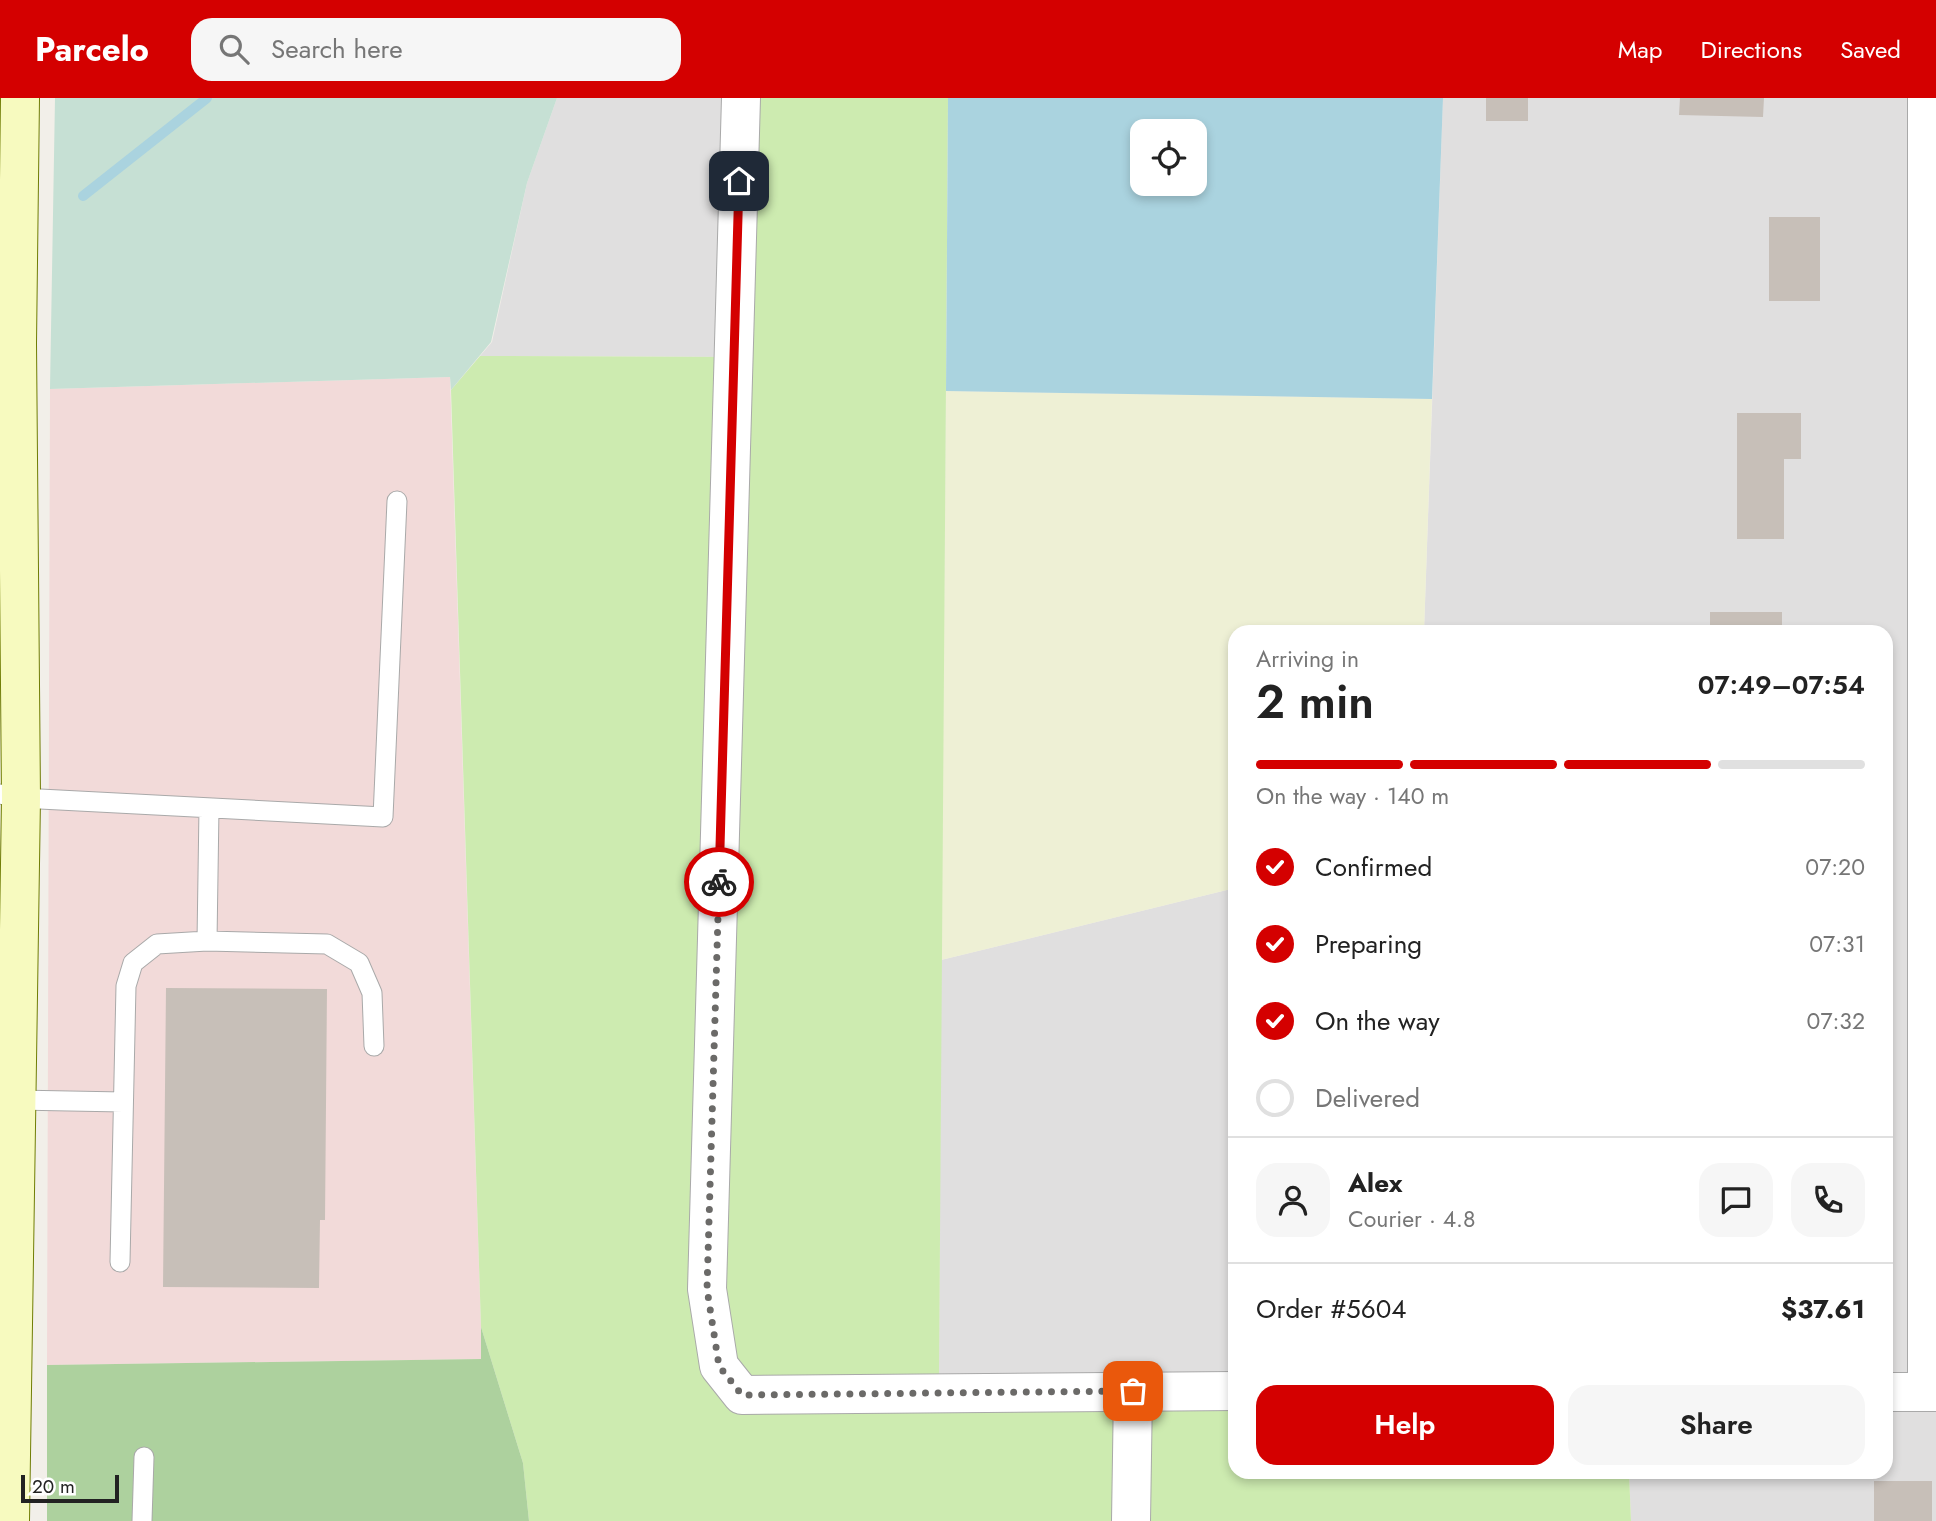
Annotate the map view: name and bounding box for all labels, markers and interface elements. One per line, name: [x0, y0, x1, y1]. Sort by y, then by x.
search box: [191, 18, 681, 81]
text: Parcelo: [35, 26, 149, 73]
icon: search: [215, 30, 253, 68]
text: Search here: [271, 30, 403, 68]
text: Map: [1618, 32, 1663, 67]
text: Directions: [1701, 32, 1802, 67]
text: Saved: [1840, 32, 1901, 67]
map controls: [1130, 119, 1207, 196]
button: locate: [1130, 119, 1207, 196]
pin: [709, 151, 769, 211]
icon: home: [720, 162, 758, 200]
text: Arriving in: [1256, 642, 1359, 676]
text: 07:49–07:54: [1698, 666, 1865, 704]
text: 2 min: [1256, 669, 1374, 735]
text: On the way · 140 m: [1256, 779, 1449, 813]
courier: [684, 847, 754, 917]
icon: check: [1256, 848, 1294, 886]
text: Confirmed: [1315, 848, 1432, 886]
text: 07:20: [1805, 850, 1865, 884]
icon: bike: [700, 863, 738, 901]
icon: check: [1256, 925, 1294, 963]
text: Preparing: [1315, 925, 1422, 963]
text: 07:31: [1809, 927, 1865, 961]
icon: check: [1256, 1002, 1294, 1040]
text: On the way: [1315, 1002, 1440, 1040]
text: 07:32: [1807, 1004, 1865, 1038]
text: Delivered: [1315, 1079, 1420, 1117]
button: person: [1256, 1163, 1330, 1237]
button: chat: [1699, 1163, 1773, 1237]
button: phone: [1791, 1163, 1865, 1237]
text: Alex: [1348, 1164, 1402, 1202]
text: Courier · 4.8: [1348, 1202, 1476, 1236]
text: Order #5604: [1256, 1290, 1407, 1328]
text: $37.61: [1781, 1290, 1865, 1328]
pin: [1103, 1361, 1163, 1421]
icon: bag: [1114, 1372, 1152, 1410]
button: Help: [1256, 1385, 1554, 1465]
button: Share: [1568, 1385, 1865, 1465]
scale bar: [21, 1472, 119, 1504]
text: 20 m: [32, 1473, 75, 1500]

